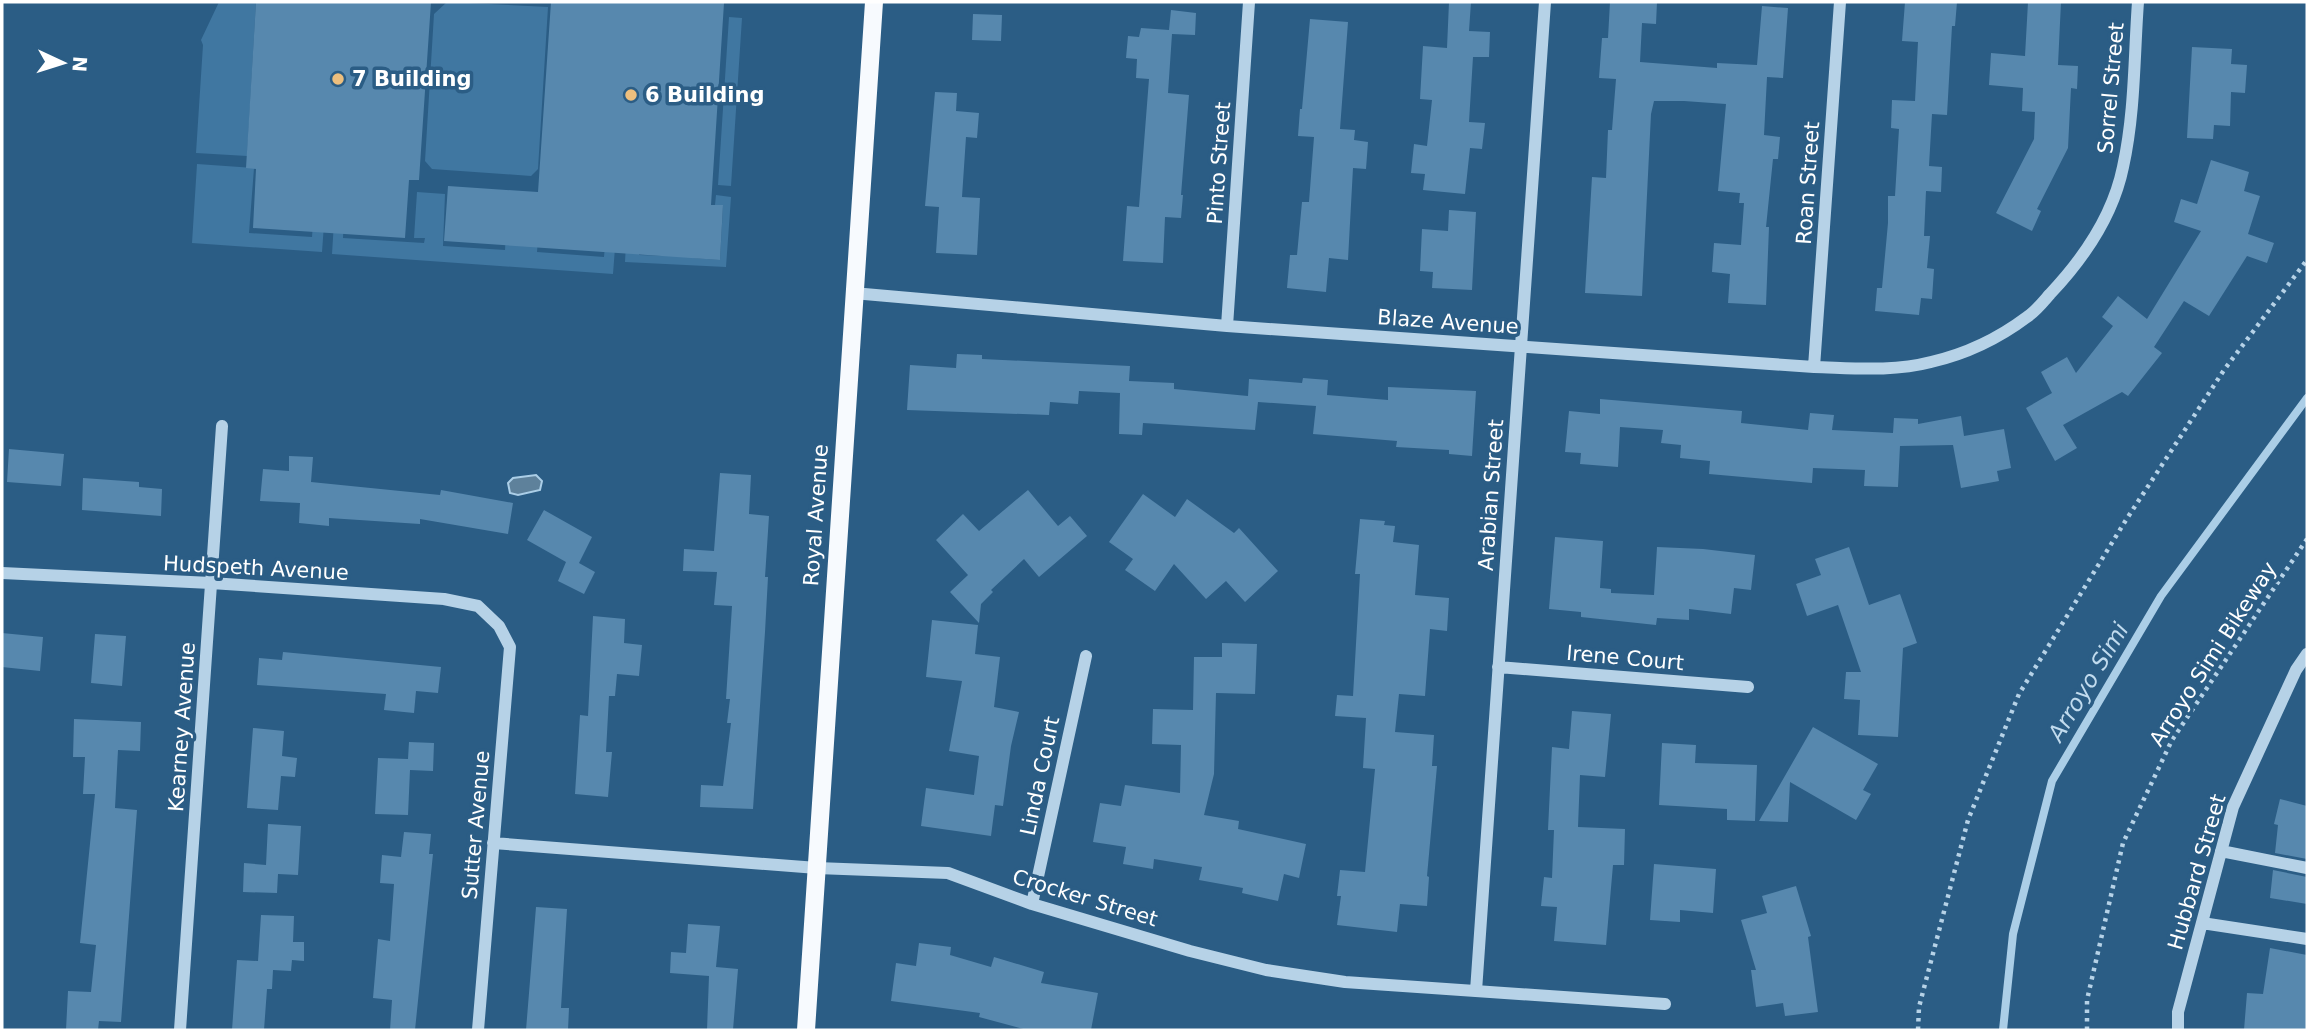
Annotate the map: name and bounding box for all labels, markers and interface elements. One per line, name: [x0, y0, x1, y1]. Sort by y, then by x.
street label: Sorrel Street: [2093, 21, 2129, 155]
north arrow: [28, 28, 98, 98]
text: N: [68, 55, 91, 73]
place label: 7 Building: [352, 67, 472, 91]
marker: 7 Building: [330, 71, 346, 87]
place label: 6 Building: [645, 83, 765, 107]
marker: 6 Building: [623, 87, 639, 103]
street label: Pinto Street: [1203, 101, 1235, 225]
street label: Roan Street: [1792, 121, 1824, 245]
street label: Blaze Avenue: [1376, 305, 1520, 339]
street label: Arabian Street: [1474, 418, 1508, 572]
street label: Royal Avenue: [799, 443, 833, 587]
street label: Hudspeth Avenue: [163, 551, 349, 585]
street label: Arroyo Simi Bikeway: [2144, 557, 2282, 751]
water label: Arroyo Simi: [2041, 618, 2134, 748]
street label: Kearney Avenue: [164, 641, 200, 813]
street label: Irene Court: [1565, 641, 1685, 675]
street label: Linda Court: [1016, 714, 1064, 838]
street label: Sutter Avenue: [458, 750, 494, 900]
street label: Hubbard Street: [2163, 791, 2231, 953]
street label: Crocker Street: [1009, 864, 1161, 932]

